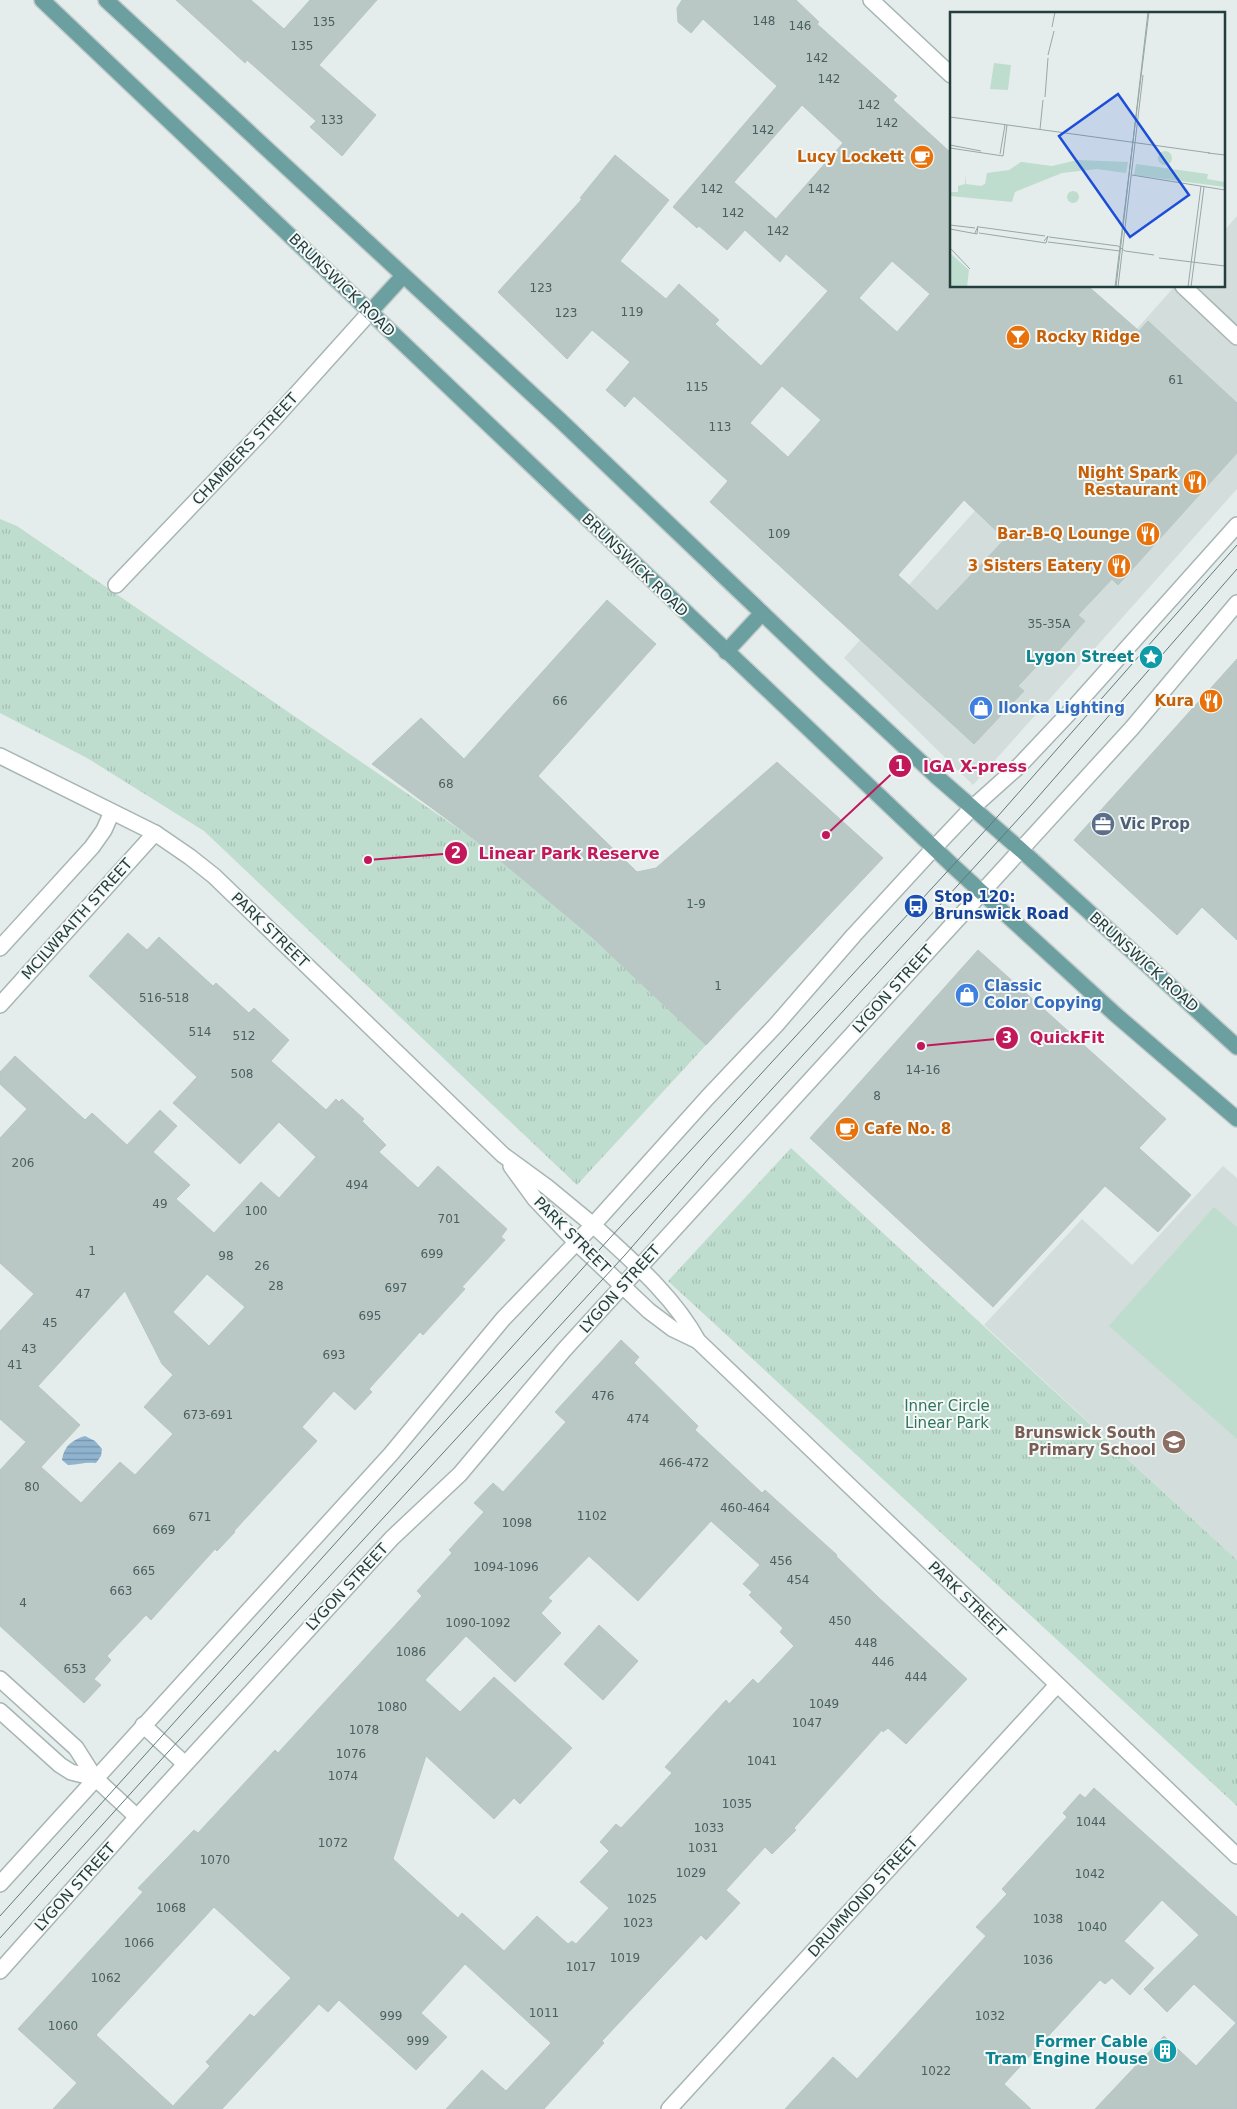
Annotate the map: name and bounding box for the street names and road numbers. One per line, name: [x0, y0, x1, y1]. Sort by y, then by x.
street label: BRUNSWICK ROAD: [285, 230, 399, 340]
street label: CHAMBERS STREET: [188, 389, 302, 509]
street label: BRUNSWICK ROAD: [578, 510, 692, 620]
street label: MCILWRAITH STREET: [18, 854, 137, 983]
street label: PARK STREET: [228, 889, 313, 972]
street label: BRUNSWICK ROAD: [1086, 908, 1202, 1016]
street label: LYGON STREET: [849, 941, 938, 1037]
street label: PARK STREET: [530, 1193, 615, 1278]
street label: LYGON STREET: [576, 1241, 665, 1337]
street label: LYGON STREET: [302, 1539, 392, 1634]
street label: PARK STREET: [925, 1558, 1010, 1641]
street label: DRUMMOND STREET: [804, 1833, 922, 1961]
street label: LYGON STREET: [31, 1839, 120, 1935]

